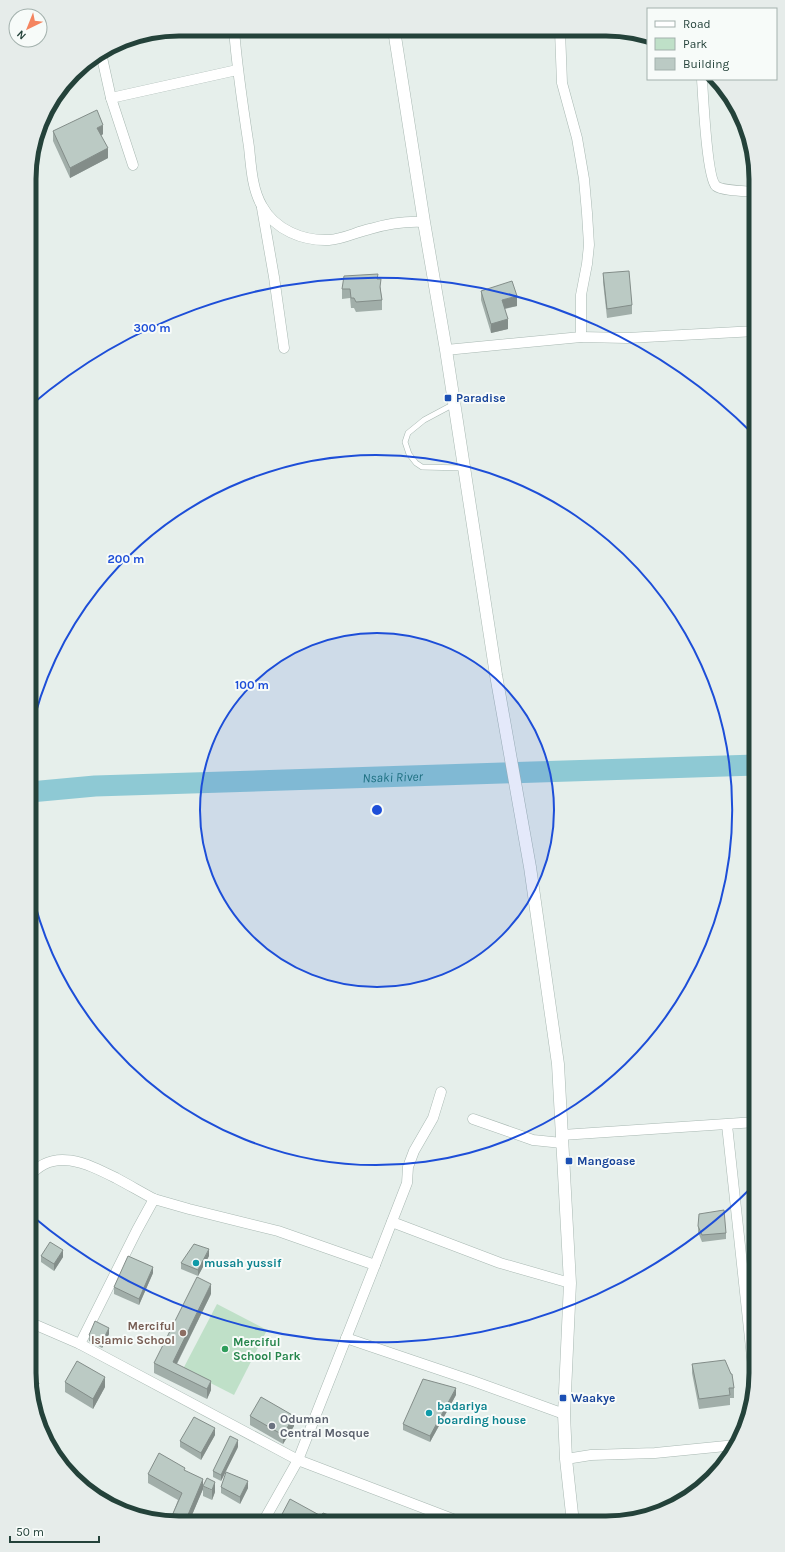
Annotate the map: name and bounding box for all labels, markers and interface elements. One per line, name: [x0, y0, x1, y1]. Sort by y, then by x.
north arrow: [8, 8, 48, 48]
legend: [647, 8, 777, 80]
text: Road: [683, 17, 711, 31]
text: N: [14, 28, 29, 42]
text: Park: [683, 37, 708, 51]
text: Building: [683, 57, 730, 71]
text: 300 m: [133, 321, 171, 335]
place label: Paradise: [456, 391, 506, 405]
marker: Paradise: [443, 393, 453, 403]
text: 200 m: [108, 552, 144, 566]
text: 100 m: [235, 678, 269, 692]
water label: Nsaki River: [362, 768, 424, 785]
centre of rings: [370, 803, 384, 817]
place label: Mangoase: [577, 1154, 635, 1168]
marker: Mangoase: [564, 1156, 574, 1166]
place label: musah yussif: [204, 1256, 282, 1270]
marker: musah yussif: [191, 1258, 201, 1268]
place label: Merciful Islamic School: [91, 1319, 175, 1347]
marker: Merciful Islamic School: [178, 1328, 188, 1338]
place label: Merciful School Park: [233, 1335, 301, 1363]
marker: Merciful School Park: [220, 1344, 230, 1354]
place label: Waakye: [571, 1391, 615, 1405]
marker: Waakye: [558, 1393, 568, 1403]
place label: badariya boarding house: [437, 1399, 526, 1427]
marker: badariya boarding house: [424, 1408, 434, 1418]
place label: Oduman Central Mosque: [280, 1412, 369, 1440]
marker: Oduman Central Mosque: [267, 1421, 277, 1431]
scale bar: [10, 1518, 99, 1544]
text: 50 m: [16, 1525, 44, 1539]

